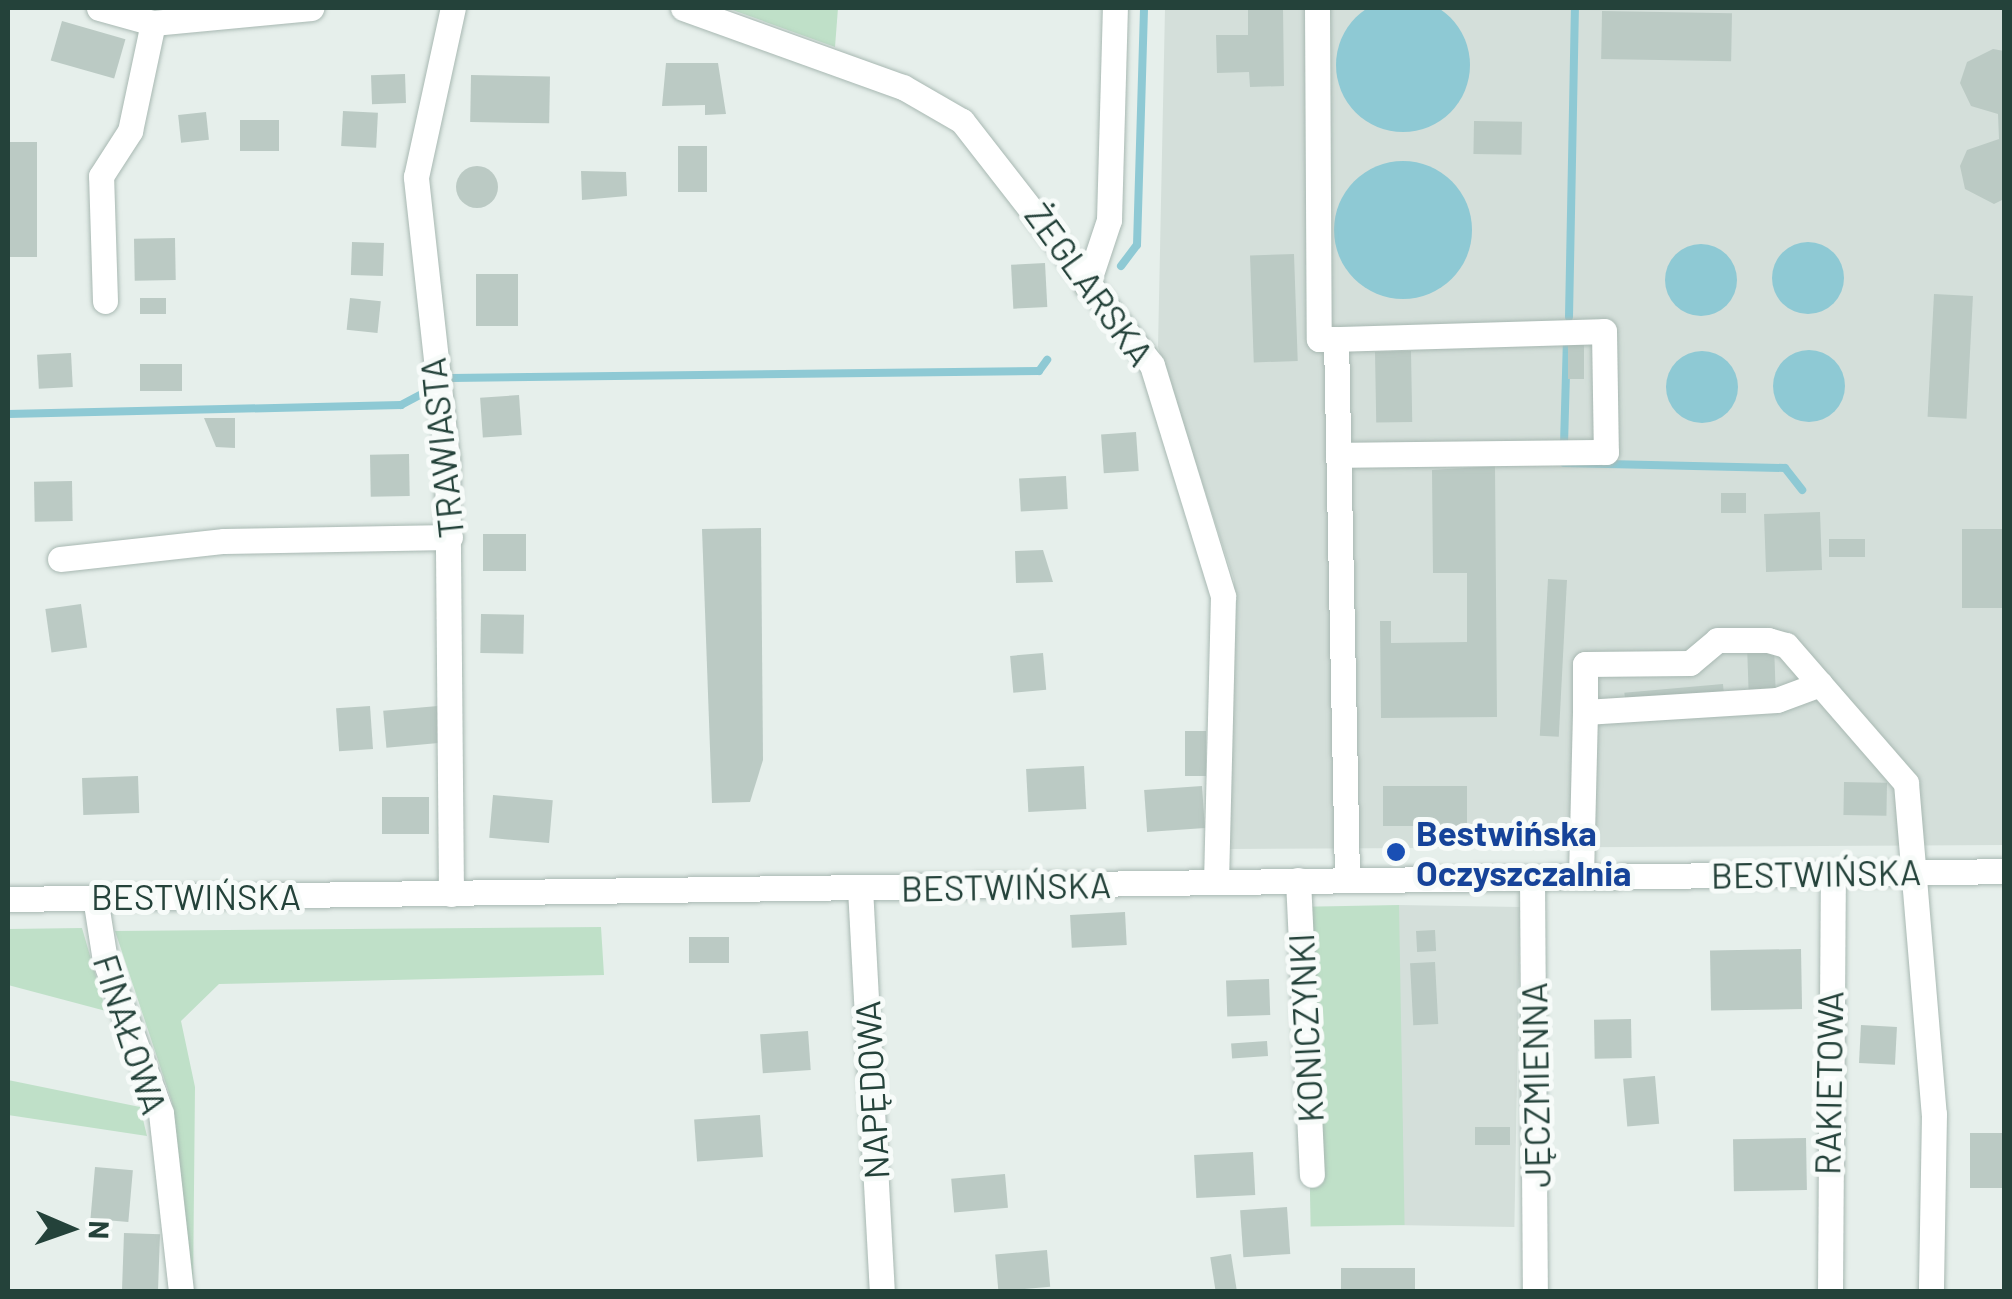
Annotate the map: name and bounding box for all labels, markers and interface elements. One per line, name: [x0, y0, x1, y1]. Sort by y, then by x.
street label: ŻEGLARSKA: [1017, 195, 1163, 373]
street label: TRAWIASTA: [411, 356, 471, 540]
place label: Bestwińska Oczyszczalnia: [1416, 811, 1632, 893]
marker: Bestwińska Oczyszczalnia: [1385, 841, 1407, 863]
street label: BESTWIŃSKA: [1711, 850, 1921, 896]
street label: BESTWIŃSKA: [901, 863, 1111, 909]
street label: BESTWIŃSKA: [91, 875, 301, 917]
street label: KONICZYNKI: [1279, 932, 1331, 1124]
street label: FINAŁOWA: [86, 949, 176, 1119]
street label: JĘCZMIENNA: [1512, 982, 1558, 1188]
street label: RAKIETOWA: [1805, 991, 1851, 1175]
street label: NAPĘDOWA: [845, 1000, 897, 1180]
north arrow: [20, 1179, 120, 1279]
text: N: [83, 1220, 117, 1240]

